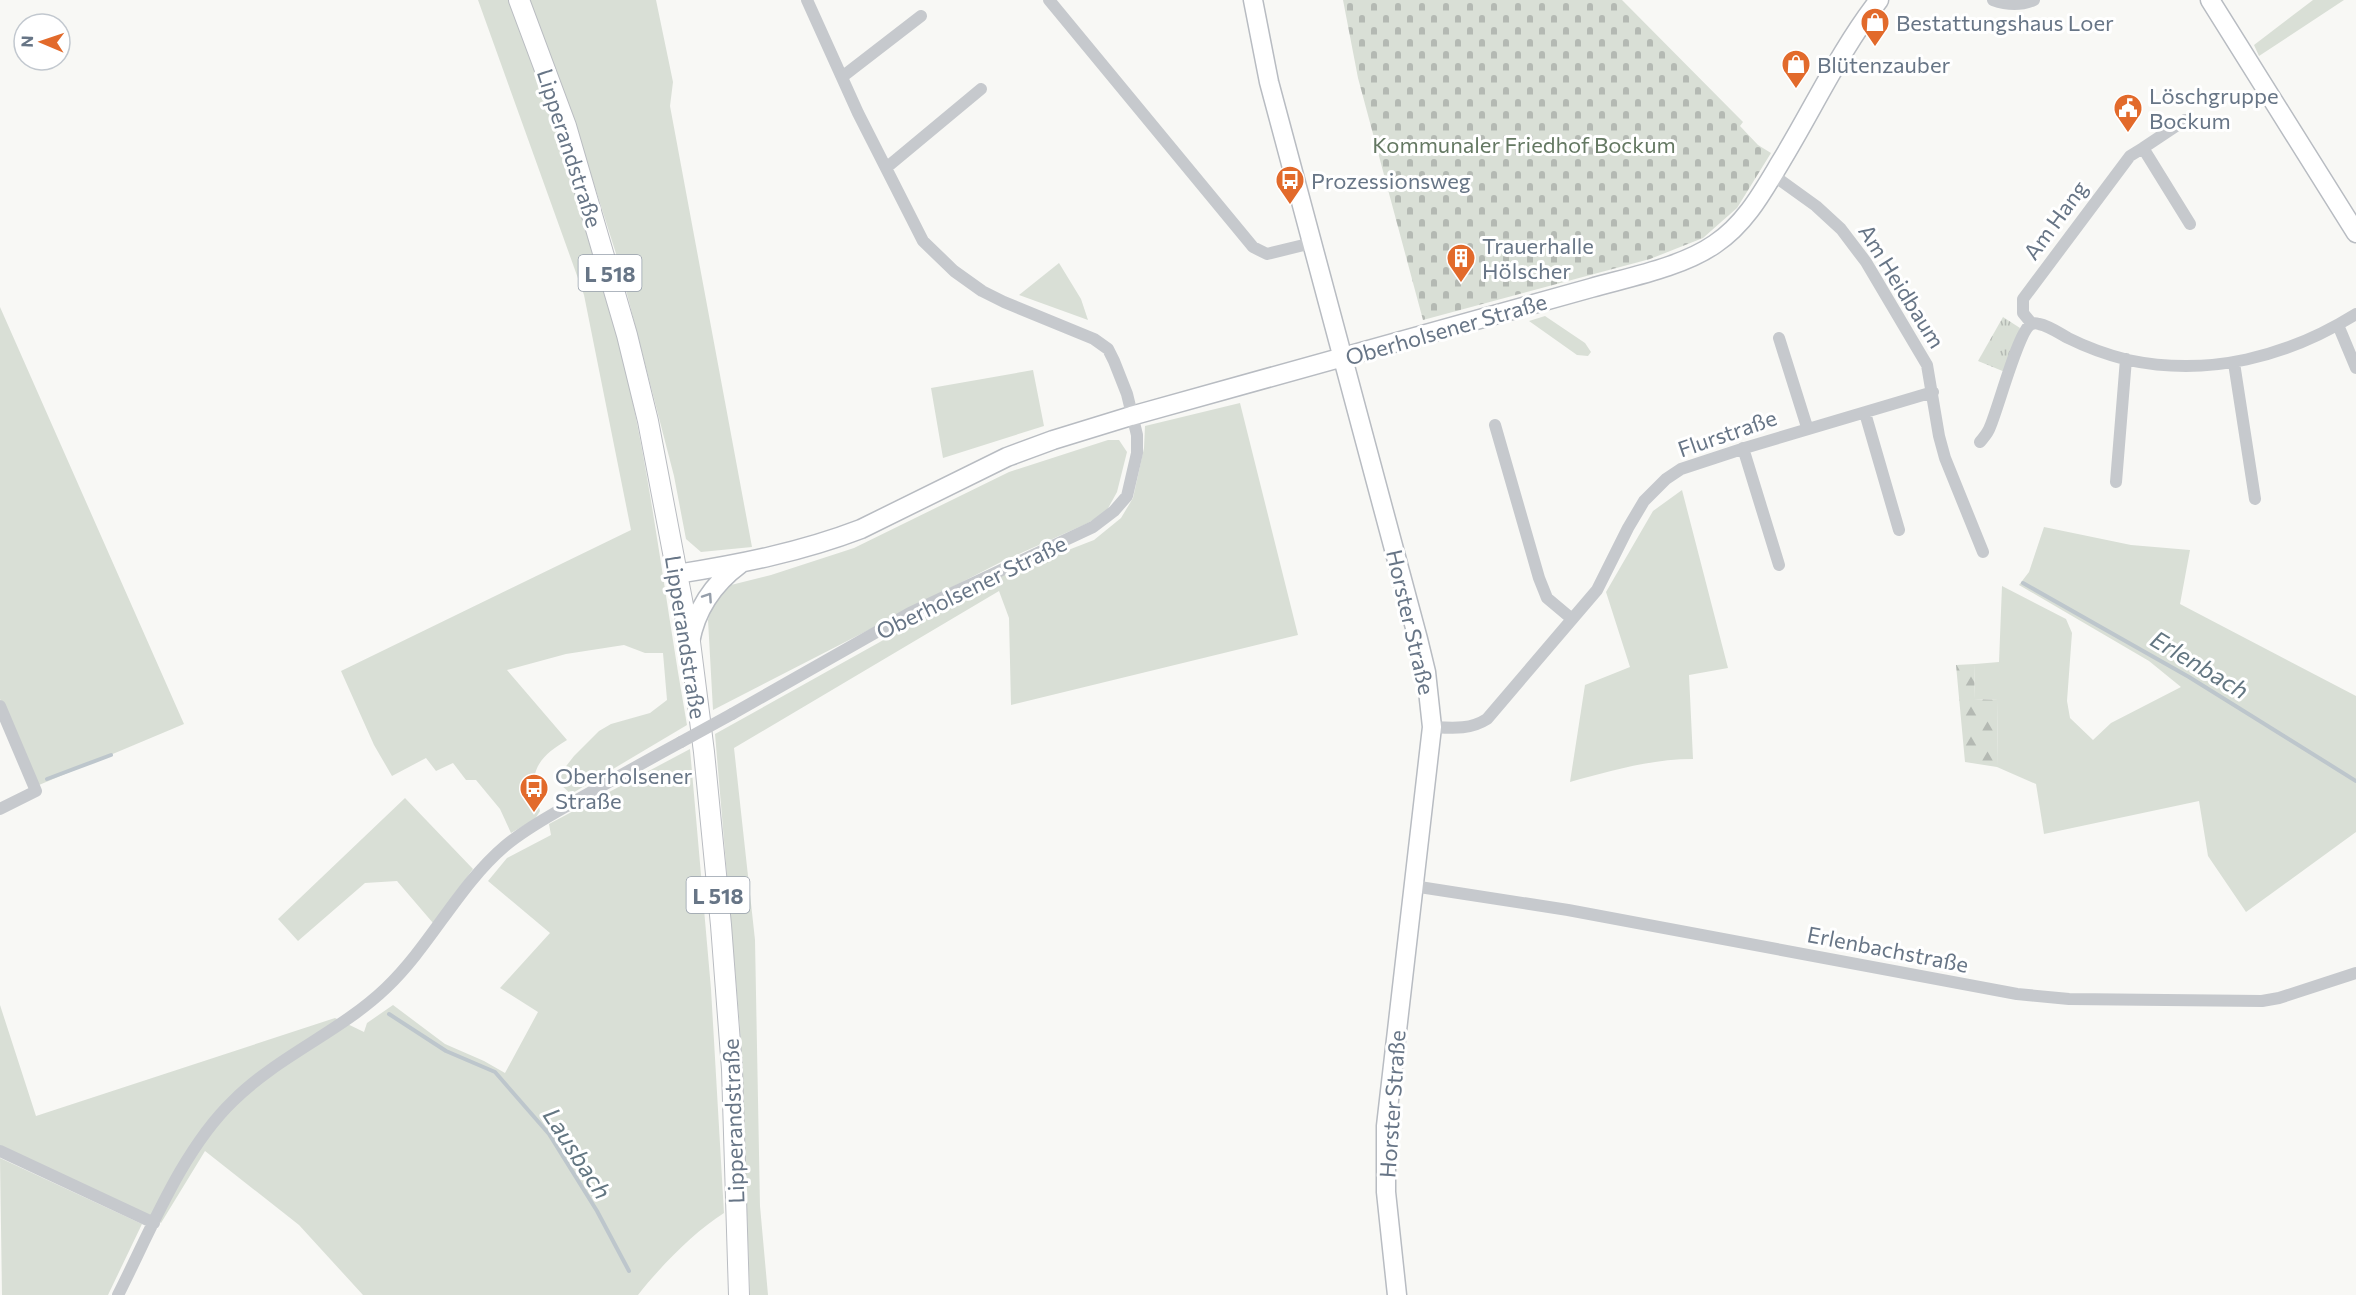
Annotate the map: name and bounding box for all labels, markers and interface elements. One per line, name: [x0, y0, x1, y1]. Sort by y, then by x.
shop icon: Bestattungshaus Loer: [1859, 6, 1891, 48]
place label: Bestattungshaus Loer: [1896, 9, 2114, 36]
north arrow: [12, 12, 72, 72]
text: N: [17, 35, 36, 48]
shop icon: Blütenzauber: [1780, 48, 1812, 90]
place label: Blütenzauber: [1817, 51, 1950, 78]
street label: Lipperandstraße: [532, 65, 608, 231]
place label: Löschgruppe Bockum: [2149, 82, 2279, 134]
public building icon: Löschgruppe Bockum: [2112, 92, 2144, 134]
park label: Kommunaler Friedhof Bockum: [1372, 131, 1676, 158]
bus stop icon: Prozessionsweg: [1274, 164, 1306, 206]
place label: Prozessionsweg: [1311, 167, 1471, 194]
street label: Am Hang: [2017, 175, 2093, 265]
street label: Am Heidbaum: [1853, 219, 1951, 353]
place label: Trauerhalle Hölscher: [1482, 232, 1594, 284]
building icon: Trauerhalle Hölscher: [1445, 242, 1477, 284]
road number: L 518: [578, 255, 642, 291]
street label: Oberholsener Straße: [1342, 287, 1550, 371]
street label: Flurstraße: [1674, 403, 1780, 463]
street label: Oberholsener Straße: [871, 529, 1071, 645]
street label: Horster Straße: [1381, 547, 1441, 697]
street label: Lipperandstraße: [660, 553, 712, 721]
one-way arrow: [701, 593, 712, 604]
water label: Erlenbach: [2146, 624, 2254, 704]
place label: Oberholsener Straße: [555, 762, 693, 814]
bus stop icon: Oberholsener Straße: [518, 772, 550, 814]
road number: L 518: [686, 877, 750, 913]
street label: Erlenbachstraße: [1805, 920, 1971, 978]
street label: Horster Straße: [1373, 1029, 1411, 1179]
street label: Lipperandstraße: [717, 1038, 749, 1204]
water label: Lausbach: [538, 1102, 618, 1204]

